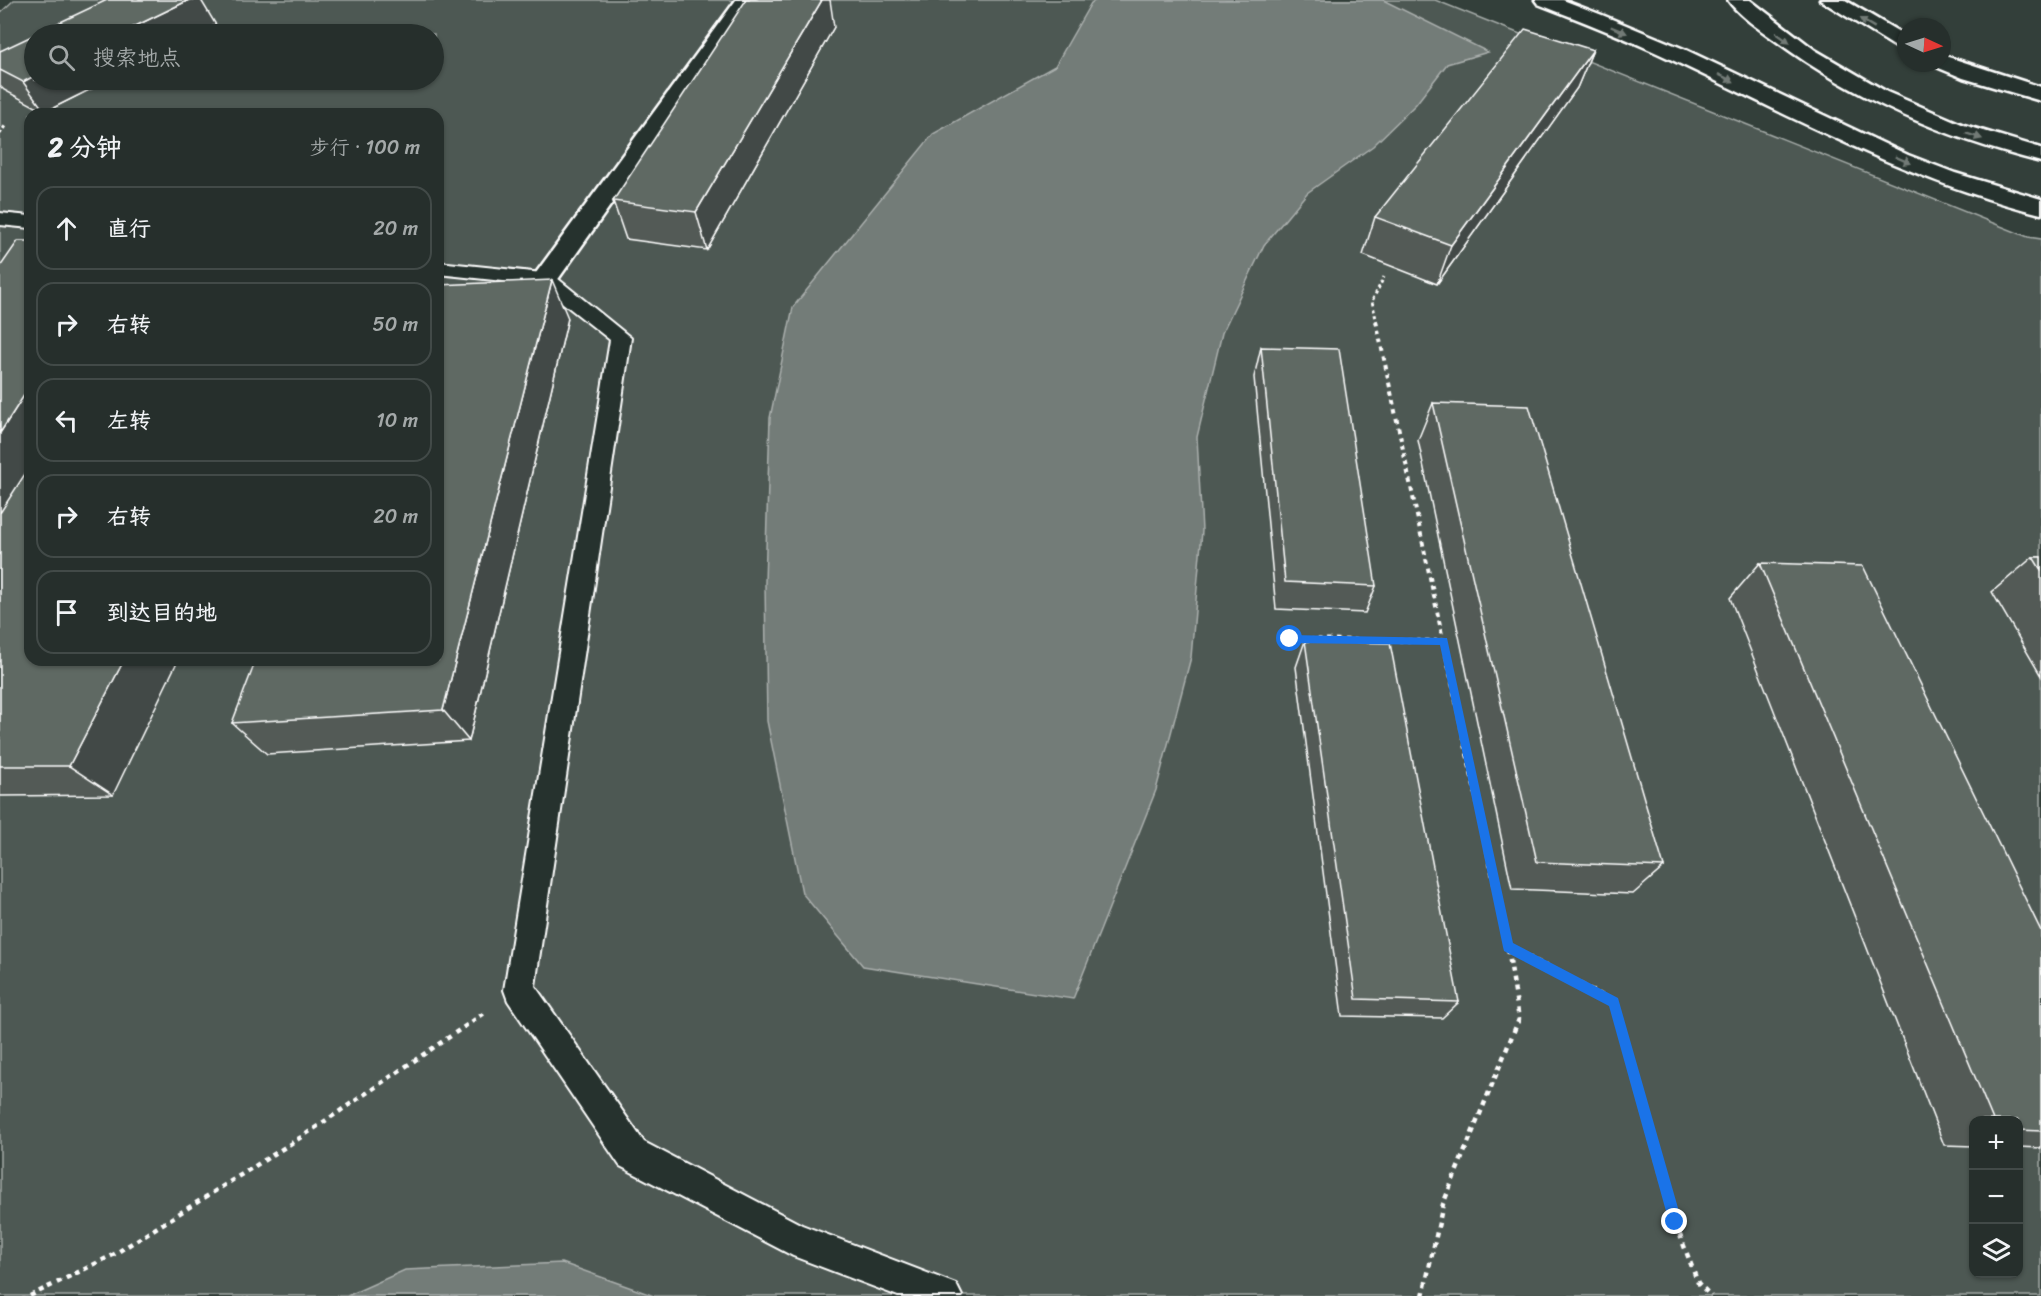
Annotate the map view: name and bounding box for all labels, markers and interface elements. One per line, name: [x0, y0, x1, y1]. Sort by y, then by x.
one-way arrow: [1859, 18, 1875, 29]
north arrow: [1897, 18, 1951, 72]
search box: [24, 24, 444, 90]
one-way arrow: [1610, 25, 1628, 35]
one-way arrow: [1775, 31, 1790, 43]
text: 搜索地点: [93, 38, 181, 77]
icon: search: [45, 41, 78, 74]
one-way arrow: [1718, 74, 1735, 83]
text: 2 分钟: [48, 124, 122, 170]
text: 步行 · 100 m: [310, 130, 420, 165]
one-way arrow: [1965, 132, 1983, 141]
one-way arrow: [1894, 156, 1912, 166]
text: 直行: [107, 209, 151, 248]
text: 20 m: [373, 211, 418, 246]
icon: ahead: [50, 212, 83, 245]
text: 右转: [107, 305, 151, 344]
text: 50 m: [373, 307, 418, 342]
icon: right: [50, 308, 83, 341]
text: 左转: [107, 401, 151, 440]
text: 10 m: [376, 403, 418, 438]
icon: left: [50, 404, 83, 437]
text: 右转: [107, 497, 151, 536]
text: 20 m: [373, 499, 418, 534]
icon: right: [50, 500, 83, 533]
text: 到达目的地: [107, 593, 217, 632]
icon: arrive: [50, 596, 83, 629]
route start: [1276, 625, 1302, 651]
map controls: [1969, 1116, 2023, 1278]
button: +: [1969, 1116, 2023, 1170]
button: −: [1969, 1170, 2023, 1224]
route end: [1661, 1208, 1687, 1234]
button: layers: [1969, 1224, 2023, 1278]

